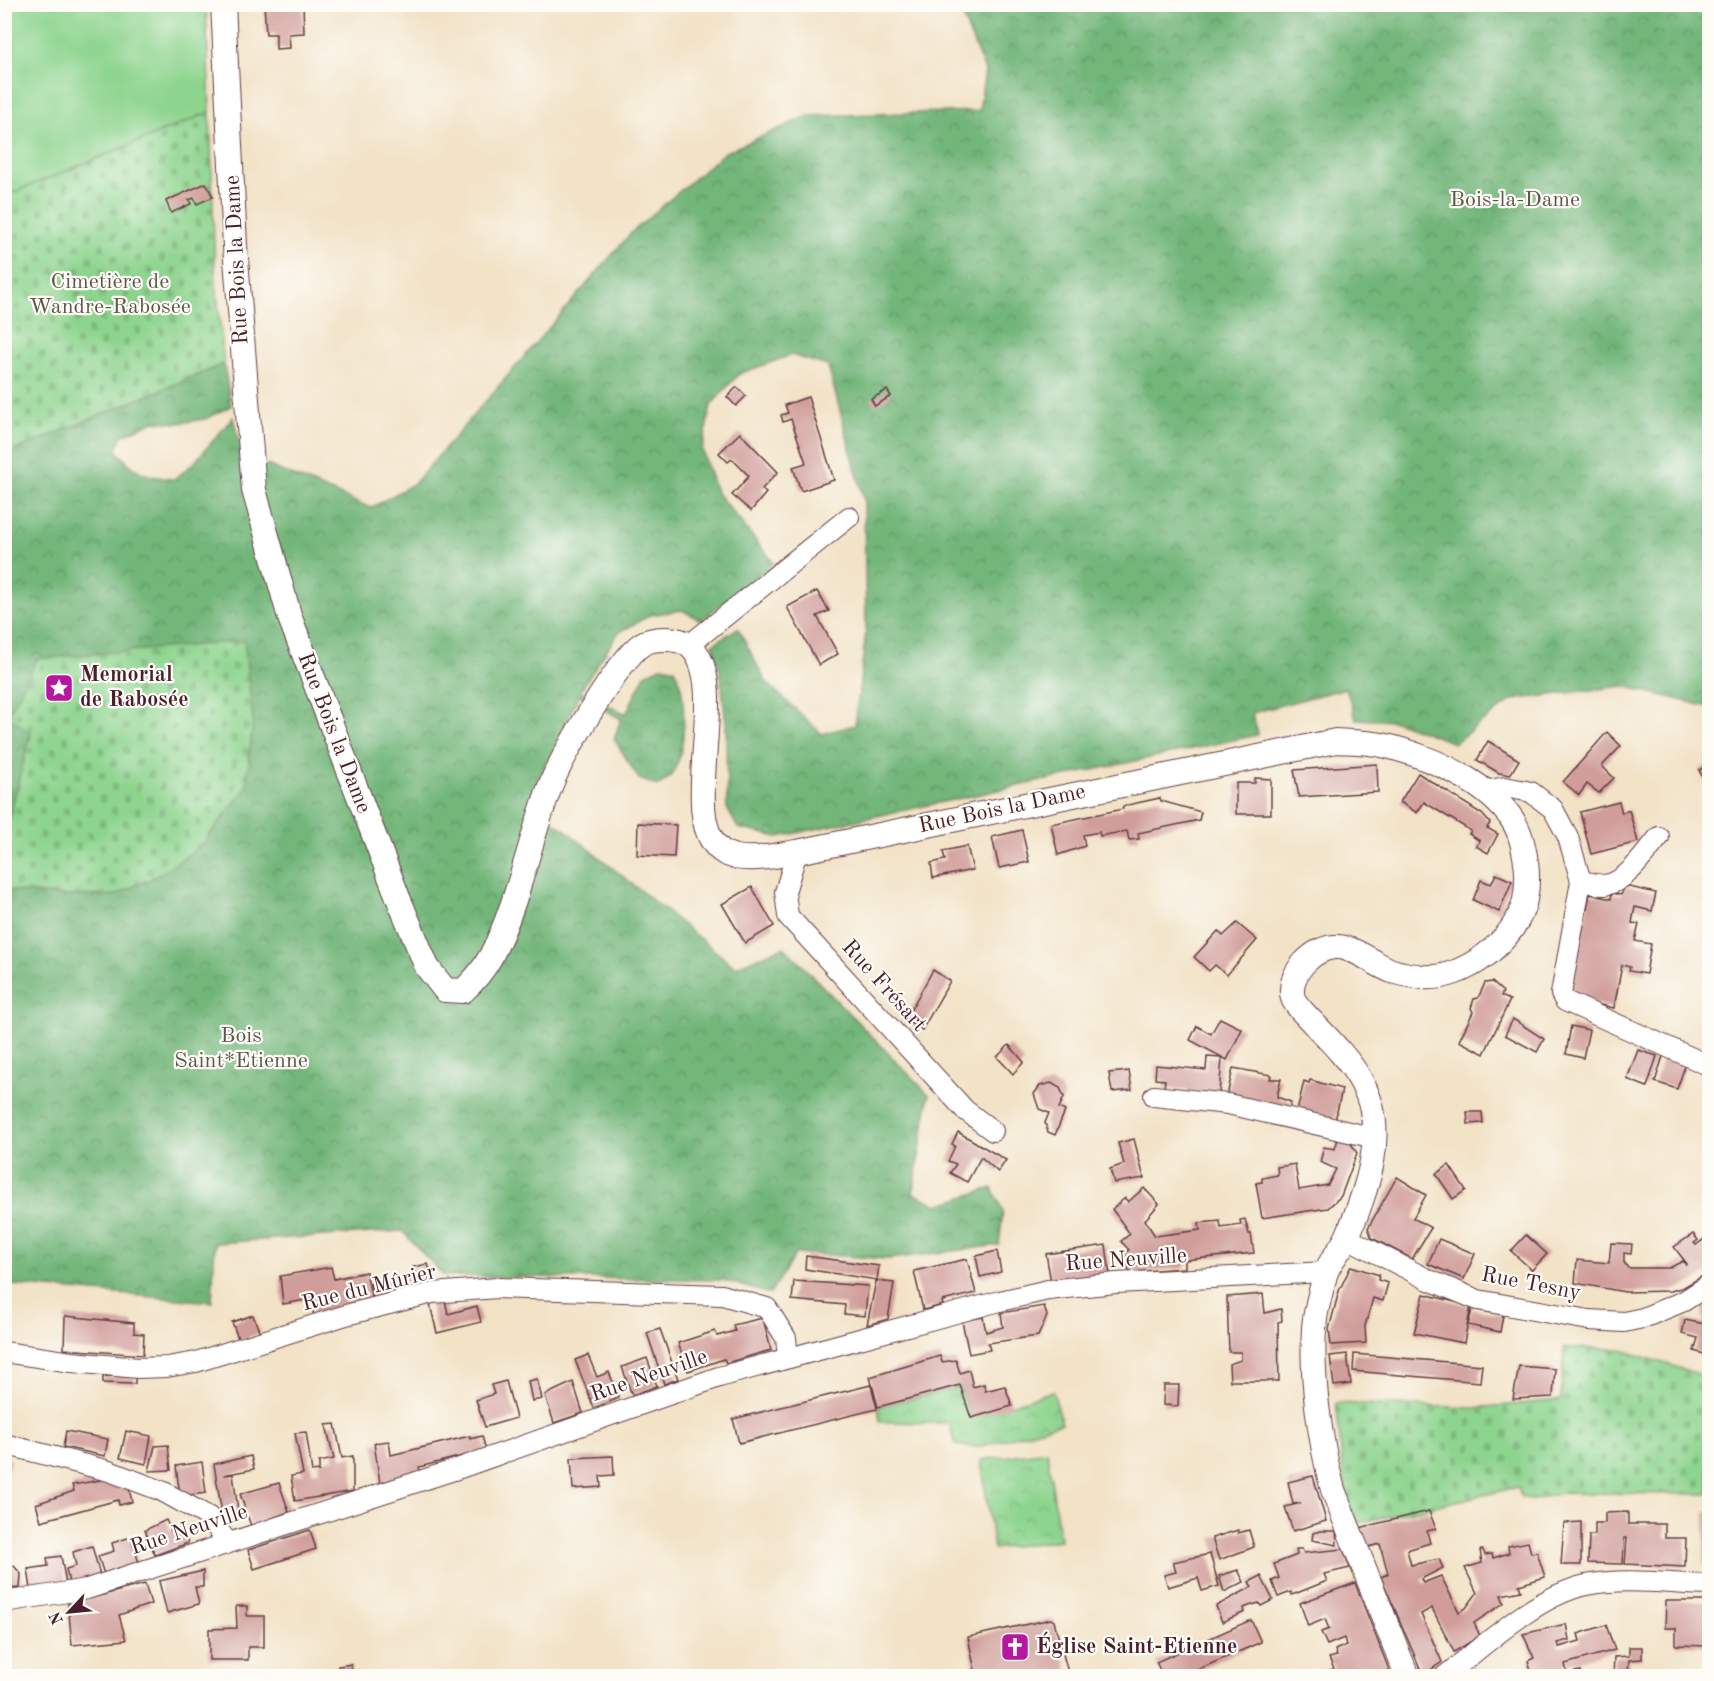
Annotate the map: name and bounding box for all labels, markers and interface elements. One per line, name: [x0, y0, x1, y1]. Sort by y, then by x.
street label: Rue Bois la Dame: [222, 174, 252, 346]
park label: Bois-la-Dame: [1450, 189, 1580, 211]
park label: Cimetière de Wandre-Rabosée: [29, 271, 191, 318]
street label: Rue Bois la Dame: [293, 650, 375, 816]
place label: Memorial de Rabosée: [80, 664, 189, 711]
place icon: Memorial de Rabosée: [43, 672, 75, 704]
street label: Rue Bois la Dame: [917, 781, 1087, 837]
street label: Rue Frésart: [837, 936, 931, 1036]
park label: Bois Saint*Etienne: [174, 1025, 308, 1072]
street label: Rue Neuville: [1064, 1245, 1188, 1275]
street label: Rue du Mûrier: [300, 1261, 438, 1315]
street label: Rue Tesny: [1479, 1264, 1583, 1305]
street label: Rue Neuville: [588, 1346, 710, 1406]
street label: Rue Neuville: [127, 1501, 251, 1559]
north arrow: [39, 1582, 99, 1642]
text: N: [47, 1608, 67, 1627]
church icon: Église Saint-Etienne: [999, 1631, 1031, 1663]
place label: Église Saint-Etienne: [1036, 1631, 1237, 1658]

